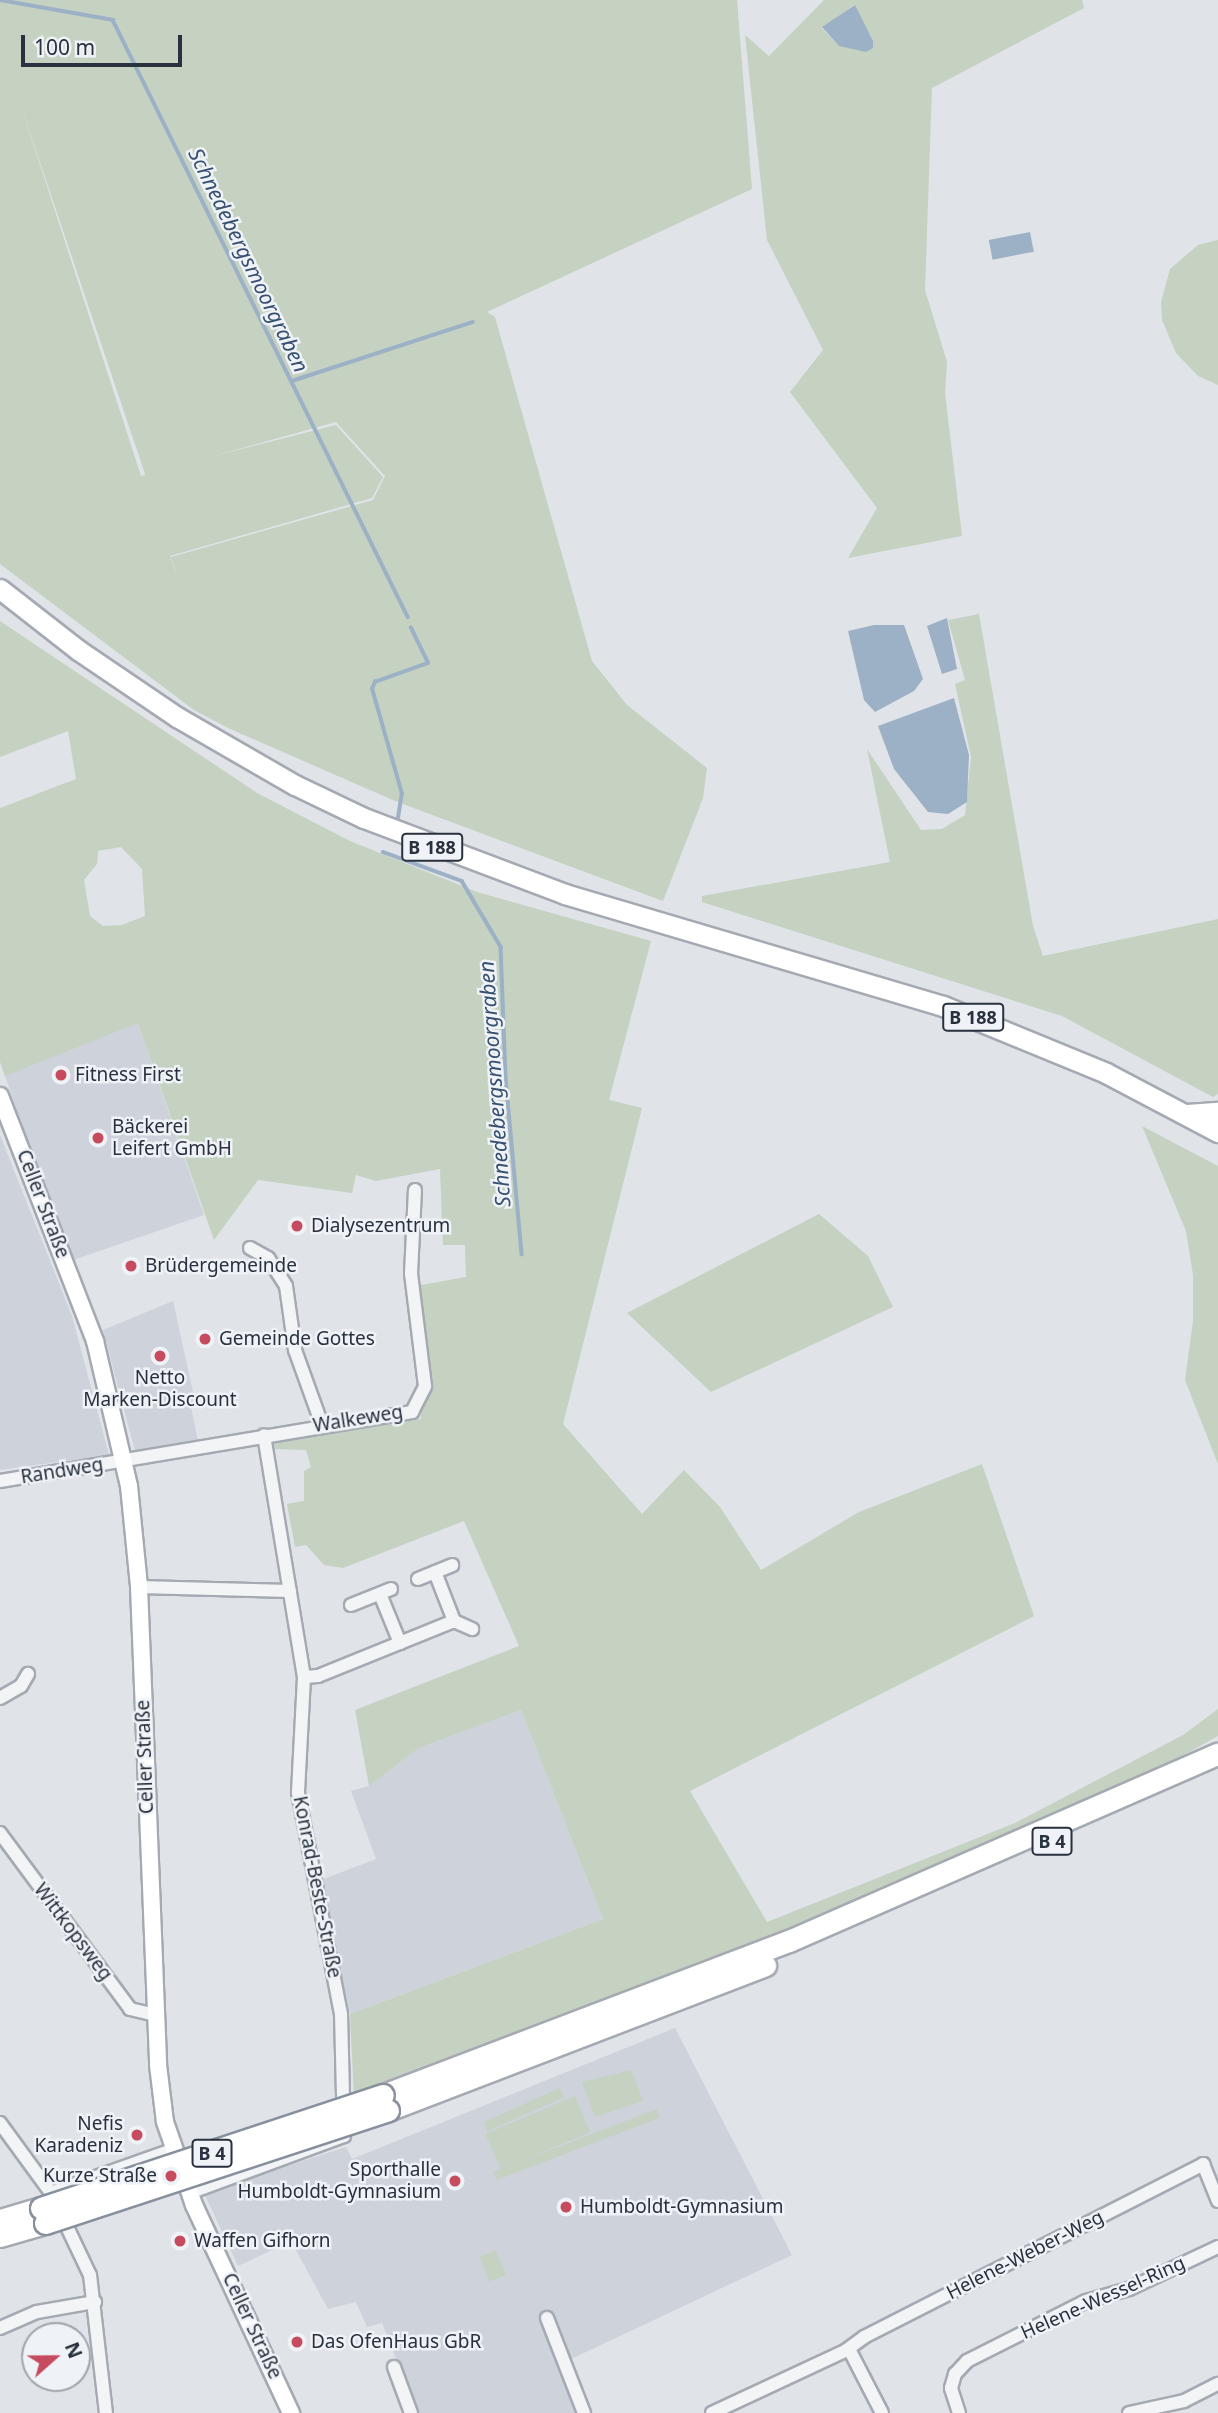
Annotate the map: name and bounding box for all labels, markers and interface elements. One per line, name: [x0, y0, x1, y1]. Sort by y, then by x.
scale bar: [24, 21, 186, 65]
text: 100 m: [34, 33, 95, 61]
water label: Schnedebergsmoorgraben: [184, 144, 314, 376]
road number: B 188: [400, 832, 464, 862]
water label: Schnedebergsmoorgraben: [473, 960, 515, 1208]
road number: B 188: [942, 1002, 1004, 1032]
place label: Fitness First: [75, 1064, 181, 1086]
marker: Fitness First: [53, 1067, 69, 1083]
place label: Bäckerei Leifert GmbH: [112, 1116, 232, 1160]
marker: Bäckerei Leifert GmbH: [90, 1130, 106, 1146]
street label: Celler Straße: [12, 1147, 74, 1261]
place label: Dialysezentrum: [311, 1215, 450, 1237]
marker: Dialysezentrum: [289, 1218, 305, 1234]
place label: Brüdergemeinde: [145, 1255, 297, 1277]
marker: Brüdergemeinde: [123, 1258, 139, 1274]
place label: Gemeinde Gottes: [219, 1328, 375, 1350]
marker: Gemeinde Gottes: [197, 1331, 213, 1347]
marker: Netto Marken-Discount: [152, 1348, 168, 1364]
place label: Netto Marken-Discount: [83, 1367, 237, 1411]
street label: Walkeweg: [311, 1401, 405, 1437]
street label: Randweg: [19, 1453, 105, 1489]
street label: Celler Straße: [132, 1700, 158, 1814]
street label: Konrad-Beste-Straße: [288, 1794, 346, 1980]
road number: B 4: [1031, 1826, 1073, 1856]
street label: Wittkopsweg: [29, 1879, 117, 1985]
place label: Nefis Karadeniz: [34, 2113, 123, 2157]
marker: Nefis Karadeniz: [129, 2127, 145, 2143]
road number: B 4: [191, 2138, 233, 2168]
place label: Sporthalle Humboldt-Gymnasium: [237, 2159, 441, 2203]
place label: Kurze Straße: [43, 2165, 157, 2187]
marker: Kurze Straße: [163, 2168, 179, 2184]
marker: Sporthalle Humboldt-Gymnasium: [447, 2173, 463, 2189]
place label: Humboldt-Gymnasium: [580, 2196, 784, 2218]
marker: Humboldt-Gymnasium: [558, 2199, 574, 2215]
street label: Helene-Weber-Weg: [943, 2206, 1107, 2304]
place label: Waffen Gifhorn: [194, 2230, 331, 2252]
marker: Waffen Gifhorn: [172, 2233, 188, 2249]
street label: Helene-Wessel-Ring: [1017, 2252, 1189, 2344]
street label: Celler Straße: [218, 2269, 286, 2383]
north arrow: [21, 2322, 91, 2392]
place label: Das OfenHaus GbR: [311, 2331, 481, 2353]
marker: Das OfenHaus GbR: [289, 2334, 305, 2350]
text: N: [59, 2338, 89, 2362]

